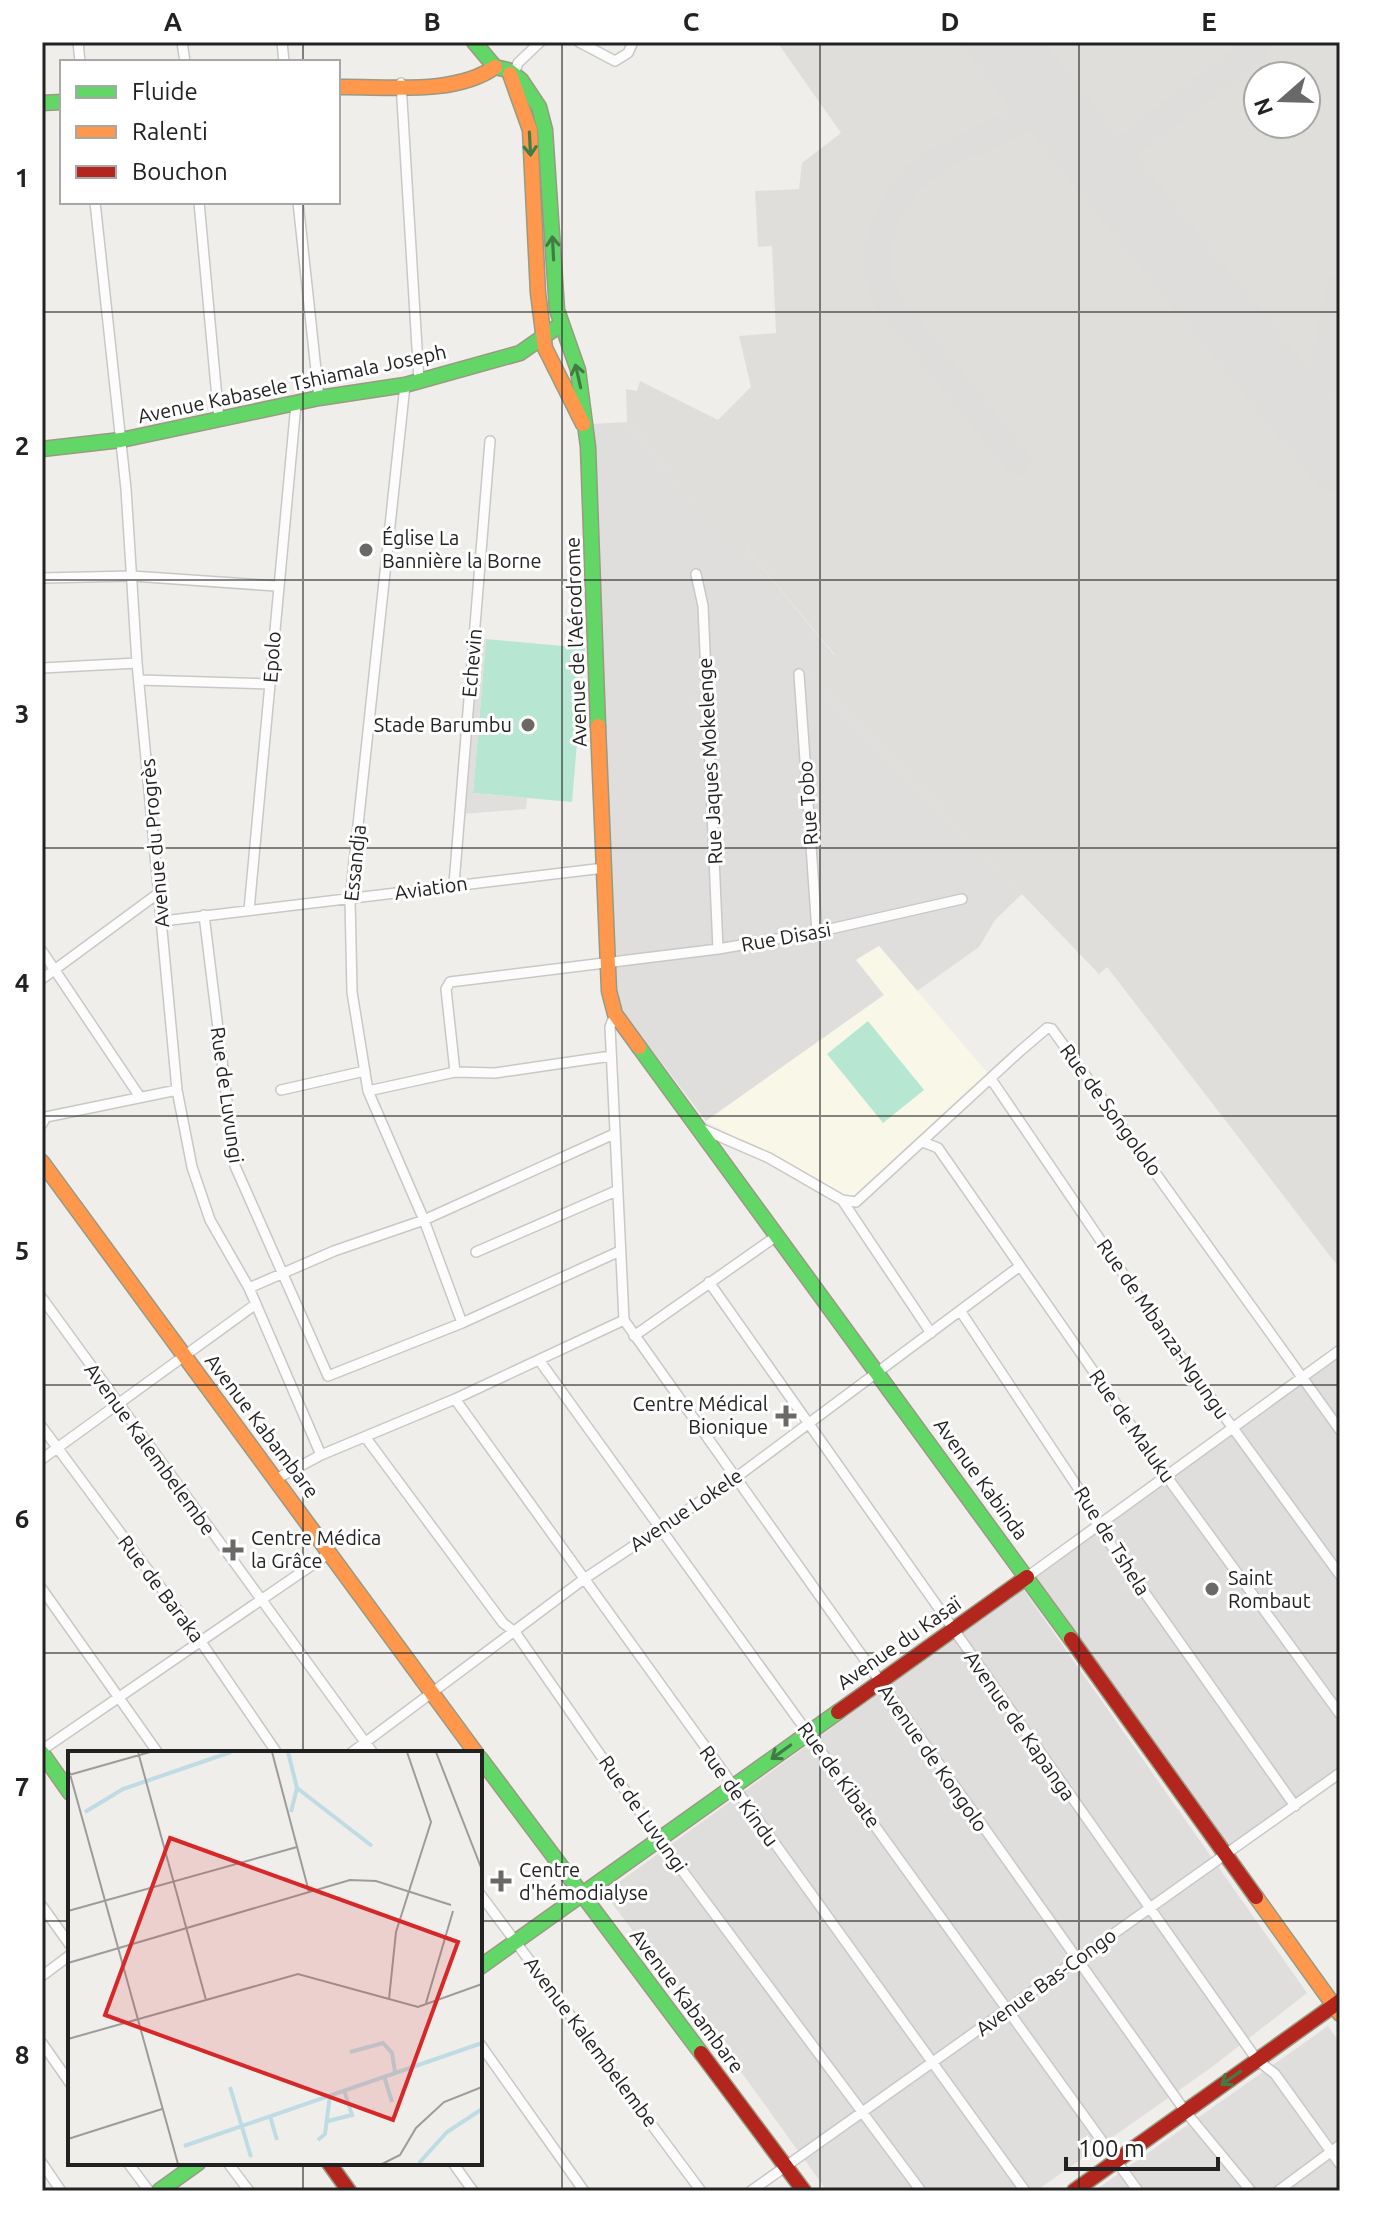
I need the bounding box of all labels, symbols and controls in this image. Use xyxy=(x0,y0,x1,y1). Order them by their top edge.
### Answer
text: A xyxy=(164,7,183,36)
text: B xyxy=(423,7,441,36)
text: C xyxy=(683,7,700,36)
text: D xyxy=(941,7,959,36)
text: E xyxy=(1201,7,1217,36)
legend xyxy=(60,60,340,204)
north arrow xyxy=(1242,60,1322,140)
text: Fluide xyxy=(132,78,198,105)
text: N xyxy=(1248,95,1277,119)
text: Ralenti xyxy=(132,118,208,145)
one-way arrow xyxy=(523,130,538,157)
text: Bouchon xyxy=(132,158,228,185)
text: 1 xyxy=(15,163,29,192)
one-way arrow xyxy=(545,235,560,261)
street label: Avenue Kabasele Tshiamala Joseph xyxy=(136,340,448,427)
one-way arrow xyxy=(570,363,585,389)
text: 2 xyxy=(15,431,29,460)
place label: Église La Bannière la Borne xyxy=(382,526,541,572)
street label: Avenue de l’Aérodrome xyxy=(560,537,591,747)
marker: Église La Bannière la Borne xyxy=(357,541,375,559)
street label: Echevin xyxy=(457,628,486,698)
street label: Epolo xyxy=(258,630,285,683)
street label: Rue Jaques Mokelenge xyxy=(693,657,726,865)
text: 3 xyxy=(15,699,29,728)
place label: Stade Barumbu xyxy=(374,713,512,736)
marker: Stade Barumbu xyxy=(519,716,537,734)
street label: Avenue du Progrès xyxy=(136,758,173,929)
street label: Rue Tobo xyxy=(793,760,822,846)
street label: Essandja xyxy=(339,823,370,903)
street label: Aviation xyxy=(393,871,469,904)
street label: Rue Disasi xyxy=(739,917,833,956)
text: 4 xyxy=(15,968,29,997)
street label: Rue de Luvungi xyxy=(207,1025,248,1165)
street label: Rue de Songololo xyxy=(1056,1039,1167,1180)
street label: Rue de Mbanza-Ngungu xyxy=(1093,1234,1234,1423)
text: 5 xyxy=(15,1236,29,1265)
street label: Avenue Kabambare xyxy=(201,1349,324,1502)
street label: Avenue Kalembelembe xyxy=(80,1358,221,1539)
street label: Rue de Maluku xyxy=(1085,1365,1180,1487)
place label: Centre Médical Bionique xyxy=(633,1392,768,1438)
marker: Centre Médical Bionique xyxy=(775,1405,797,1427)
street label: Avenue Kabinda xyxy=(930,1414,1033,1544)
street label: Avenue Lokele xyxy=(625,1463,746,1556)
street label: Rue de Tshela xyxy=(1070,1482,1155,1599)
text: 6 xyxy=(15,1504,29,1533)
place label: Centre Médica la Grâce xyxy=(251,1526,381,1572)
street label: Rue de Baraka xyxy=(114,1531,209,1647)
marker: Centre Médica la Grâce xyxy=(222,1539,244,1561)
place label: Saint Rombaut xyxy=(1228,1566,1311,1612)
marker: Saint Rombaut xyxy=(1203,1580,1221,1598)
street label: Avenue du Kasaï xyxy=(832,1591,966,1694)
street label: Avenue de Kapanga xyxy=(960,1647,1081,1805)
street label: Avenue de Kongolo xyxy=(874,1680,993,1836)
street label: Rue de Kibate xyxy=(793,1717,885,1832)
street label: Rue de Kindu xyxy=(695,1741,784,1851)
one-way arrow xyxy=(770,1744,792,1761)
inset map xyxy=(68,1751,482,2165)
street label: Rue de Luvungi xyxy=(595,1751,692,1877)
text: 7 xyxy=(15,1772,29,1801)
place label: Centre d'hémodialyse xyxy=(519,1858,648,1904)
marker: Centre d'hémodialyse xyxy=(490,1870,512,1892)
street label: Avenue Bas-Congo xyxy=(971,1923,1120,2040)
street label: Avenue Kabambare xyxy=(626,1924,749,2077)
street label: Avenue Kalembelembe xyxy=(520,1952,663,2131)
text: 8 xyxy=(15,2040,29,2069)
one-way arrow xyxy=(1221,2070,1242,2087)
scale bar xyxy=(1066,2121,1218,2171)
text: 100 m xyxy=(1078,2135,1145,2162)

